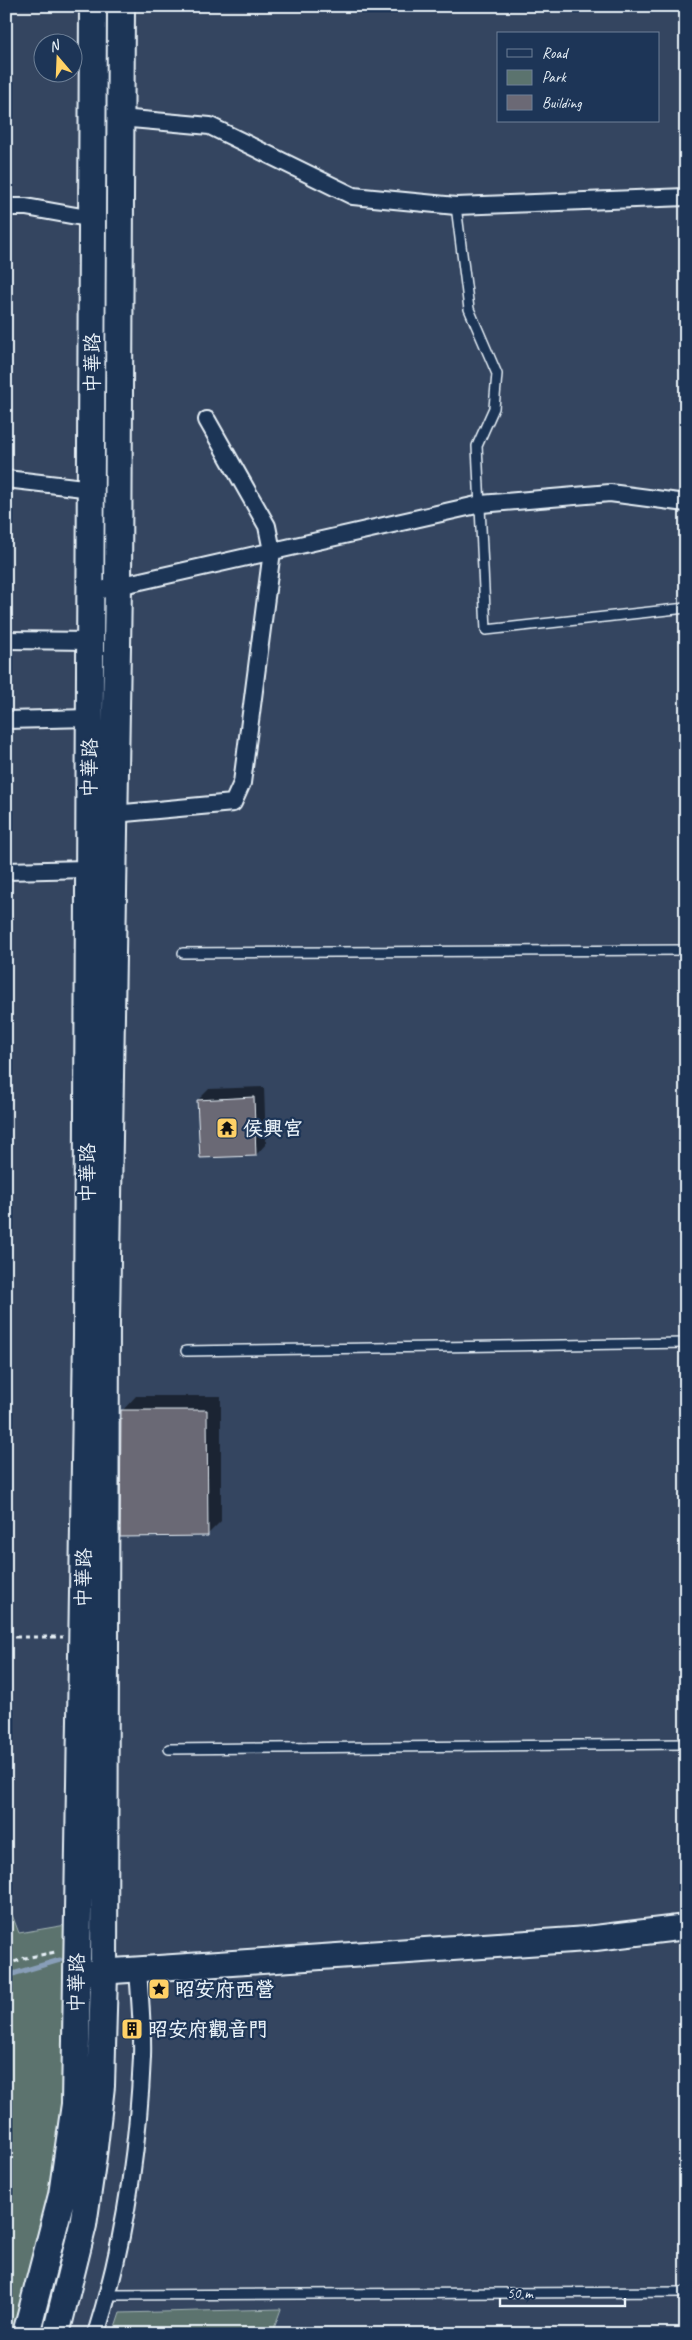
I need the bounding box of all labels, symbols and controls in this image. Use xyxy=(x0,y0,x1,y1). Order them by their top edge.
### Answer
north arrow xyxy=(32,32,82,82)
legend xyxy=(497,32,660,122)
text: N xyxy=(47,36,63,56)
text: Road xyxy=(542,44,569,63)
text: Park xyxy=(542,68,567,87)
text: Building xyxy=(542,94,582,113)
street label: 中華路 xyxy=(80,332,105,393)
street label: 中華路 xyxy=(76,737,103,798)
temple icon: 侯興宮 xyxy=(215,1116,239,1140)
place label: 侯興宮 xyxy=(243,1116,303,1141)
street label: 中華路 xyxy=(75,1142,100,1203)
street label: 中華路 xyxy=(70,1547,97,1608)
street label: 中華路 xyxy=(63,1952,90,2013)
place icon: 昭安府西營 xyxy=(147,1977,171,2001)
place label: 昭安府西營 xyxy=(175,1977,275,2002)
building icon: 昭安府觀音門 xyxy=(120,2017,144,2041)
place label: 昭安府觀音門 xyxy=(148,2017,268,2042)
scale bar xyxy=(500,2275,624,2307)
text: 50 m xyxy=(507,2284,534,2303)

